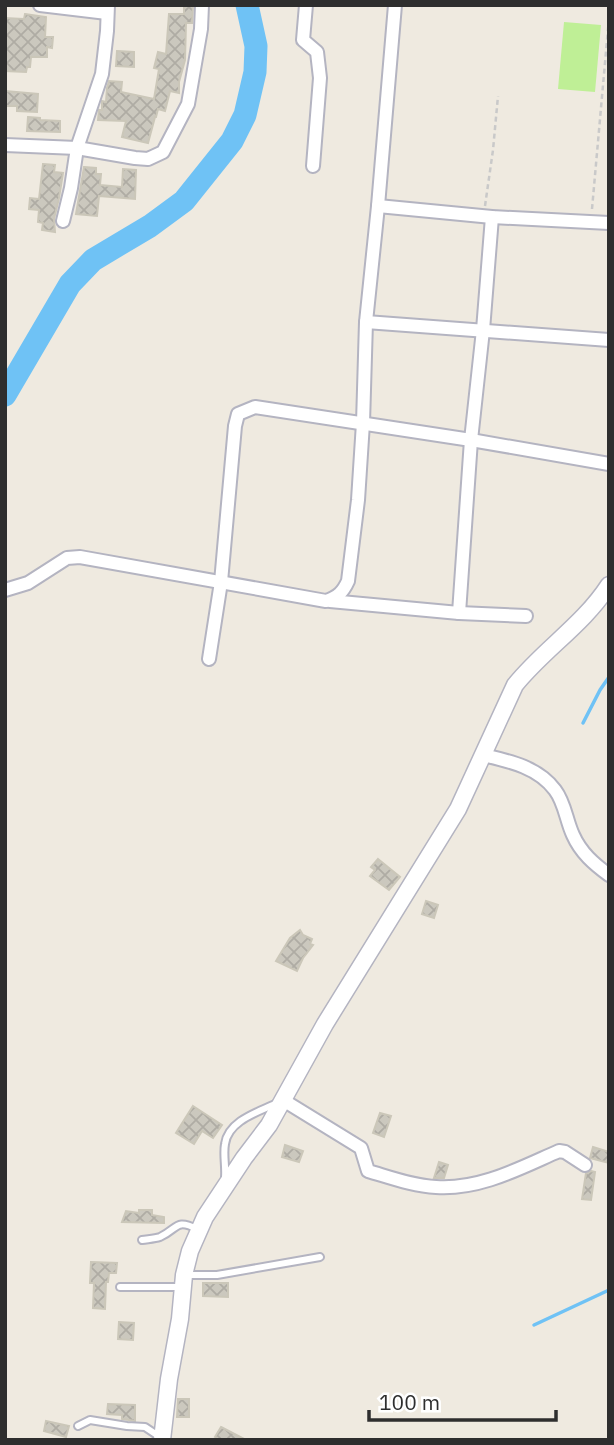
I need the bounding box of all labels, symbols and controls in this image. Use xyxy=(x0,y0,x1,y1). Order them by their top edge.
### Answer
scale bar xyxy=(369,1378,556,1422)
text: 100 m xyxy=(379,1388,440,1416)

